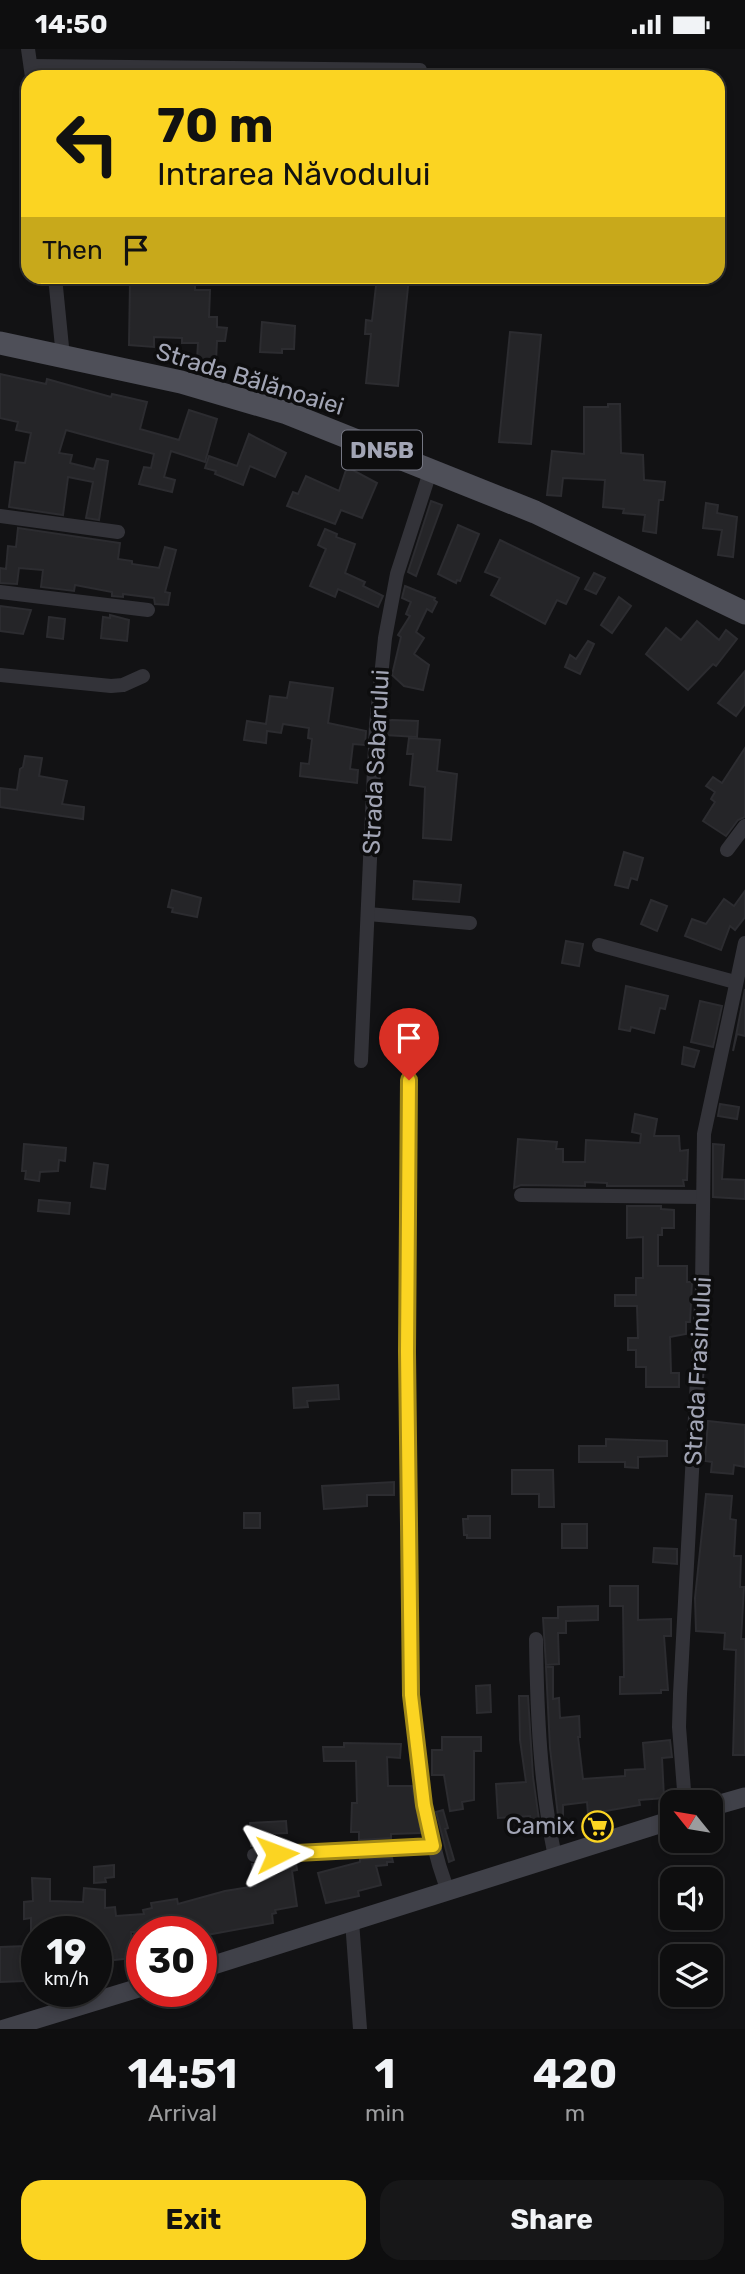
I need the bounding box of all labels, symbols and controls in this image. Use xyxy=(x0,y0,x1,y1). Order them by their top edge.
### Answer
text: 14:50 xyxy=(35,9,108,40)
text: 70 m xyxy=(157,96,274,154)
icon: left xyxy=(42,98,133,189)
text: Intrarea Năvodului xyxy=(157,155,430,193)
icon: arrive xyxy=(117,231,155,269)
text: Then xyxy=(42,235,103,266)
street label: Strada Bălănoaiei xyxy=(153,337,347,421)
road number: DN5B xyxy=(342,431,422,469)
street label: Strada Sabarului xyxy=(357,669,395,855)
pin xyxy=(379,1008,439,1080)
icon: arrive xyxy=(390,1019,428,1057)
street label: Strada Frasinului xyxy=(679,1276,717,1466)
north arrow xyxy=(660,1790,723,1853)
map controls xyxy=(660,1790,723,2007)
supermarket icon: Camix xyxy=(581,1809,615,1843)
place label: Camix xyxy=(506,1812,575,1840)
position arrow xyxy=(240,1817,314,1891)
button: sound xyxy=(660,1867,723,1930)
speed limit sign: 30 xyxy=(126,1916,217,2007)
text: 19 xyxy=(47,1931,86,1973)
button: layers xyxy=(660,1944,723,2007)
text: km/h xyxy=(44,1968,89,1990)
text: 14:51 xyxy=(128,2049,237,2099)
text: 1 xyxy=(375,2049,395,2099)
text: 420 xyxy=(533,2049,617,2099)
text: Arrival xyxy=(148,2099,217,2127)
text: min xyxy=(365,2099,405,2127)
text: m xyxy=(565,2099,585,2127)
button: Exit xyxy=(21,2180,366,2260)
button: Share xyxy=(380,2180,724,2260)

